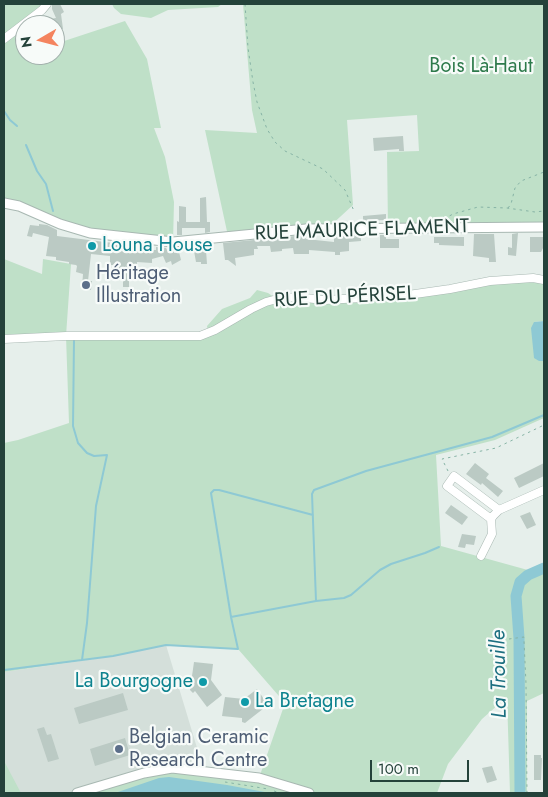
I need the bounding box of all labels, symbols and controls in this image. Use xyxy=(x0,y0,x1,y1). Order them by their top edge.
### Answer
north arrow xyxy=(15,15,65,65)
text: N xyxy=(15,35,37,49)
park label: Bois Là-Haut xyxy=(429,55,533,79)
street label: RUE MAURICE FLAMENT xyxy=(255,215,469,247)
place label: Louna House xyxy=(102,234,213,258)
marker: Louna House xyxy=(86,240,98,252)
place label: Héritage Illustration xyxy=(96,262,181,309)
marker: Héritage Illustration xyxy=(80,279,92,291)
street label: RUE DU PÉRISEL xyxy=(274,282,416,314)
water label: La Trouille xyxy=(487,630,513,718)
place label: La Bourgogne xyxy=(75,670,193,694)
marker: La Bourgogne xyxy=(197,676,209,688)
place label: La Bretagne xyxy=(255,690,354,714)
marker: La Bretagne xyxy=(239,696,251,708)
place label: Belgian Ceramic Research Centre xyxy=(129,726,269,773)
marker: Belgian Ceramic Research Centre xyxy=(113,743,125,755)
scale bar xyxy=(373,750,472,782)
text: 100 m xyxy=(378,758,419,780)

